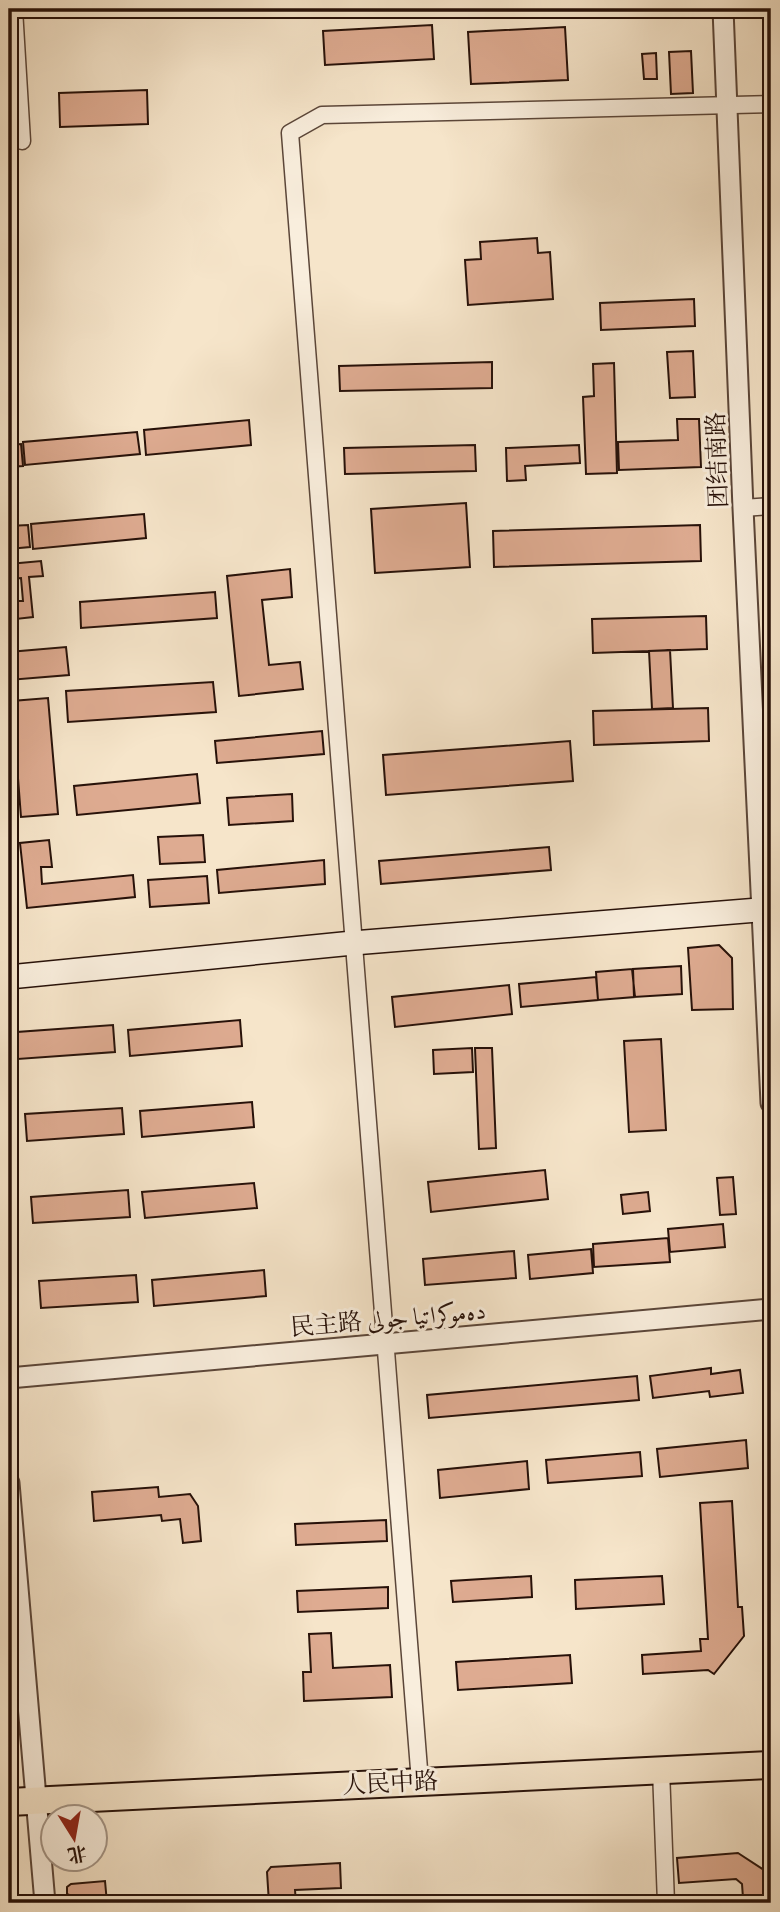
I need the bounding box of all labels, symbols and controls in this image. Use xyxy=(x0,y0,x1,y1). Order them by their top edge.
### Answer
street label: 团结南路 xyxy=(700,411,735,508)
street label: 民主路 دەموكراتيا جولى xyxy=(289,1296,487,1343)
street label: 人民中路 xyxy=(341,1766,439,1801)
north arrow xyxy=(38,1804,108,1874)
text: 北 xyxy=(65,1840,89,1867)

